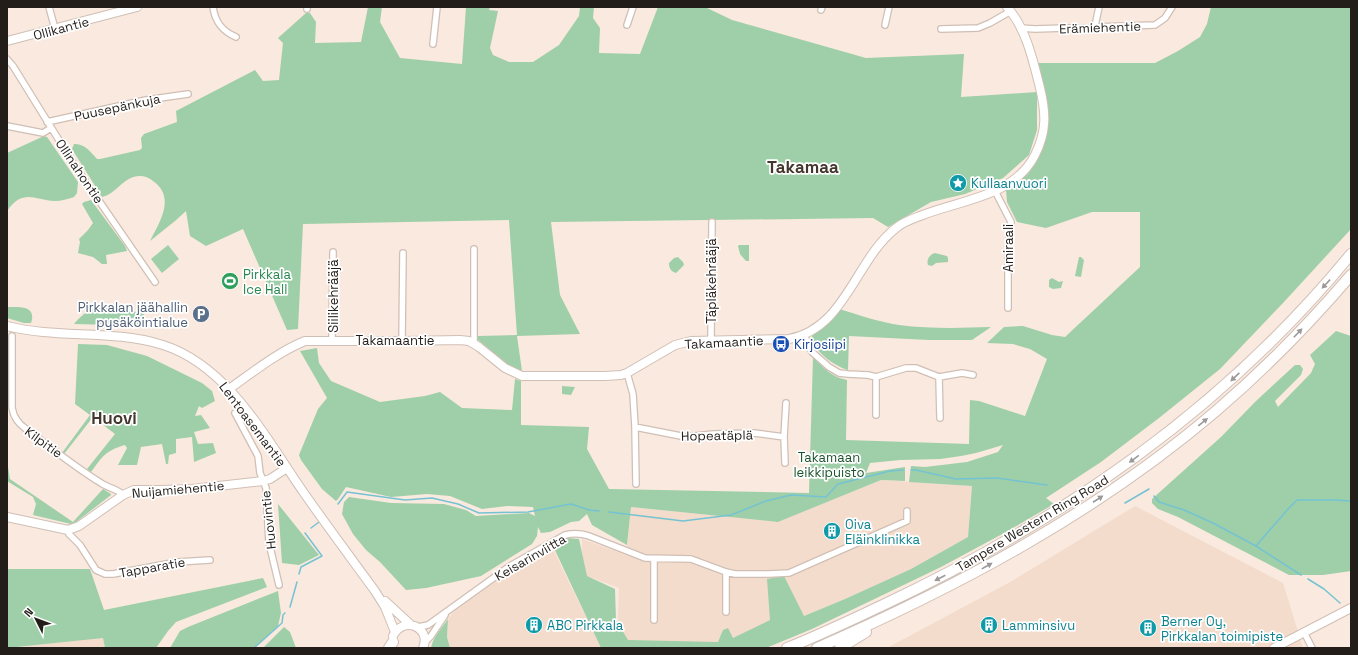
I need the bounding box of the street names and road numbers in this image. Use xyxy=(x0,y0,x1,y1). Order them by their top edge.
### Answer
street label: Ollikantie xyxy=(31,13,91,44)
street label: Erämiehentie xyxy=(1059,18,1141,37)
street label: Puusepänkuja xyxy=(72,90,162,125)
street label: Ollinahontie xyxy=(52,136,107,207)
street label: Amiraali xyxy=(1000,224,1017,272)
street label: Täpläkehrääjä xyxy=(703,238,720,324)
street label: Siilikehrääjä xyxy=(325,259,342,333)
street label: Takamaantie xyxy=(355,332,435,349)
street label: Takamaantie xyxy=(684,332,764,353)
street label: Lentoasemantie xyxy=(215,379,290,470)
street label: Kilpitie xyxy=(21,423,66,462)
street label: Hopeatäplä xyxy=(681,426,754,445)
street label: Tampere Western Ring Road xyxy=(953,471,1112,576)
street label: Nuijamiehentie xyxy=(131,477,225,502)
street label: Huovintie xyxy=(257,490,280,550)
street label: Keisarinviitta xyxy=(491,530,569,585)
street label: Tapparatie xyxy=(118,553,186,582)

